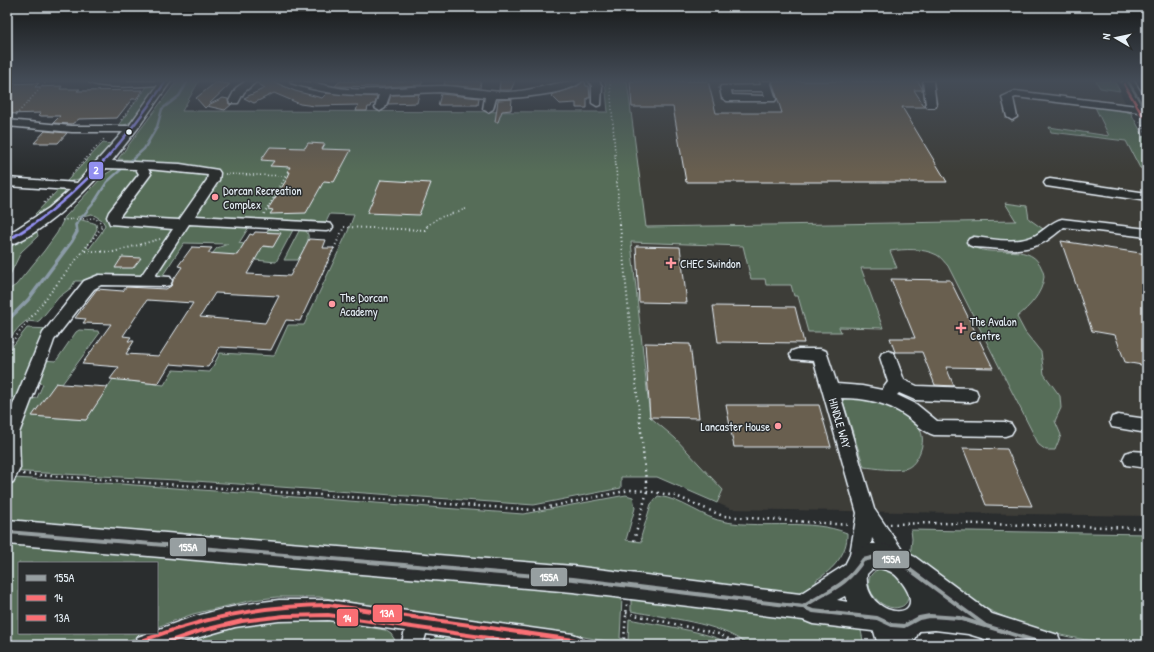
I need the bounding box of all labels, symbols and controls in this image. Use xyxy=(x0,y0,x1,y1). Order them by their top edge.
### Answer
north arrow xyxy=(1096,18,1136,58)
text: N xyxy=(1099,32,1114,40)
unlabelled marker xyxy=(124,127,134,137)
line badge: 2 xyxy=(88,161,104,180)
text: 2 xyxy=(93,163,99,177)
place label: Dorcan Recreation Complex xyxy=(223,182,302,213)
marker: Dorcan Recreation Complex xyxy=(210,192,220,202)
place label: CHEC Swindon xyxy=(680,255,741,272)
marker: CHEC Swindon xyxy=(665,257,677,269)
place label: The Dorcan Academy xyxy=(340,289,388,320)
marker: The Dorcan Academy xyxy=(327,299,337,309)
place label: The Avalon Centre xyxy=(970,313,1017,344)
marker: The Avalon Centre xyxy=(955,322,967,334)
street label: HINDLE WAY xyxy=(825,396,855,451)
place label: Lancaster House xyxy=(700,418,770,435)
marker: Lancaster House xyxy=(773,421,783,431)
line badge: 155A xyxy=(169,537,207,557)
text: 155A xyxy=(179,540,198,554)
line badge: 155A xyxy=(872,550,910,569)
text: 155A xyxy=(882,552,901,566)
legend xyxy=(18,562,158,634)
line badge: 155A xyxy=(530,567,568,587)
text: 155A xyxy=(54,569,75,586)
text: 155A xyxy=(540,570,559,584)
text: 14 xyxy=(54,589,63,606)
line badge: 13A xyxy=(372,604,403,623)
text: 13A xyxy=(380,606,395,620)
line badge: 14 xyxy=(336,608,359,627)
text: 13A xyxy=(54,609,70,626)
text: 14 xyxy=(343,611,351,625)

